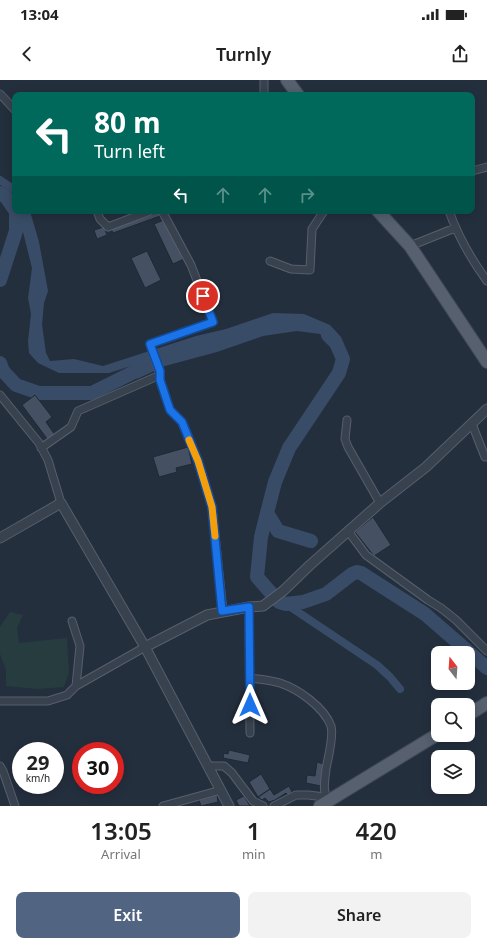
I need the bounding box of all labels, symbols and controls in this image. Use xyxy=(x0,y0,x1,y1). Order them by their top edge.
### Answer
text: 13:04 xyxy=(20,4,59,24)
text: Turnly xyxy=(216,42,271,66)
icon: back xyxy=(16,43,38,65)
icon: share xyxy=(449,43,471,65)
text: 80 m xyxy=(94,103,161,141)
icon: left xyxy=(28,108,80,160)
text: Turn left xyxy=(94,139,165,163)
icon: left xyxy=(170,184,192,206)
icon: ahead xyxy=(212,184,234,206)
icon: ahead xyxy=(254,184,276,206)
icon: right xyxy=(296,184,318,206)
pin xyxy=(186,279,220,313)
icon: arrive xyxy=(192,285,214,307)
north arrow xyxy=(431,646,475,690)
map controls xyxy=(431,646,475,794)
position arrow xyxy=(229,684,271,726)
button: search xyxy=(431,698,475,742)
speed limit sign: 30 xyxy=(72,742,124,794)
text: 29 xyxy=(27,749,49,776)
button: layers xyxy=(431,750,475,794)
text: km/h xyxy=(26,771,50,785)
text: 13:05 xyxy=(90,814,152,847)
text: 1 xyxy=(247,814,261,847)
text: 420 xyxy=(356,814,397,847)
text: Arrival xyxy=(101,845,141,863)
text: min xyxy=(242,845,265,863)
text: m xyxy=(370,845,382,863)
button: Exit xyxy=(16,892,240,938)
button: Share xyxy=(248,892,471,938)

